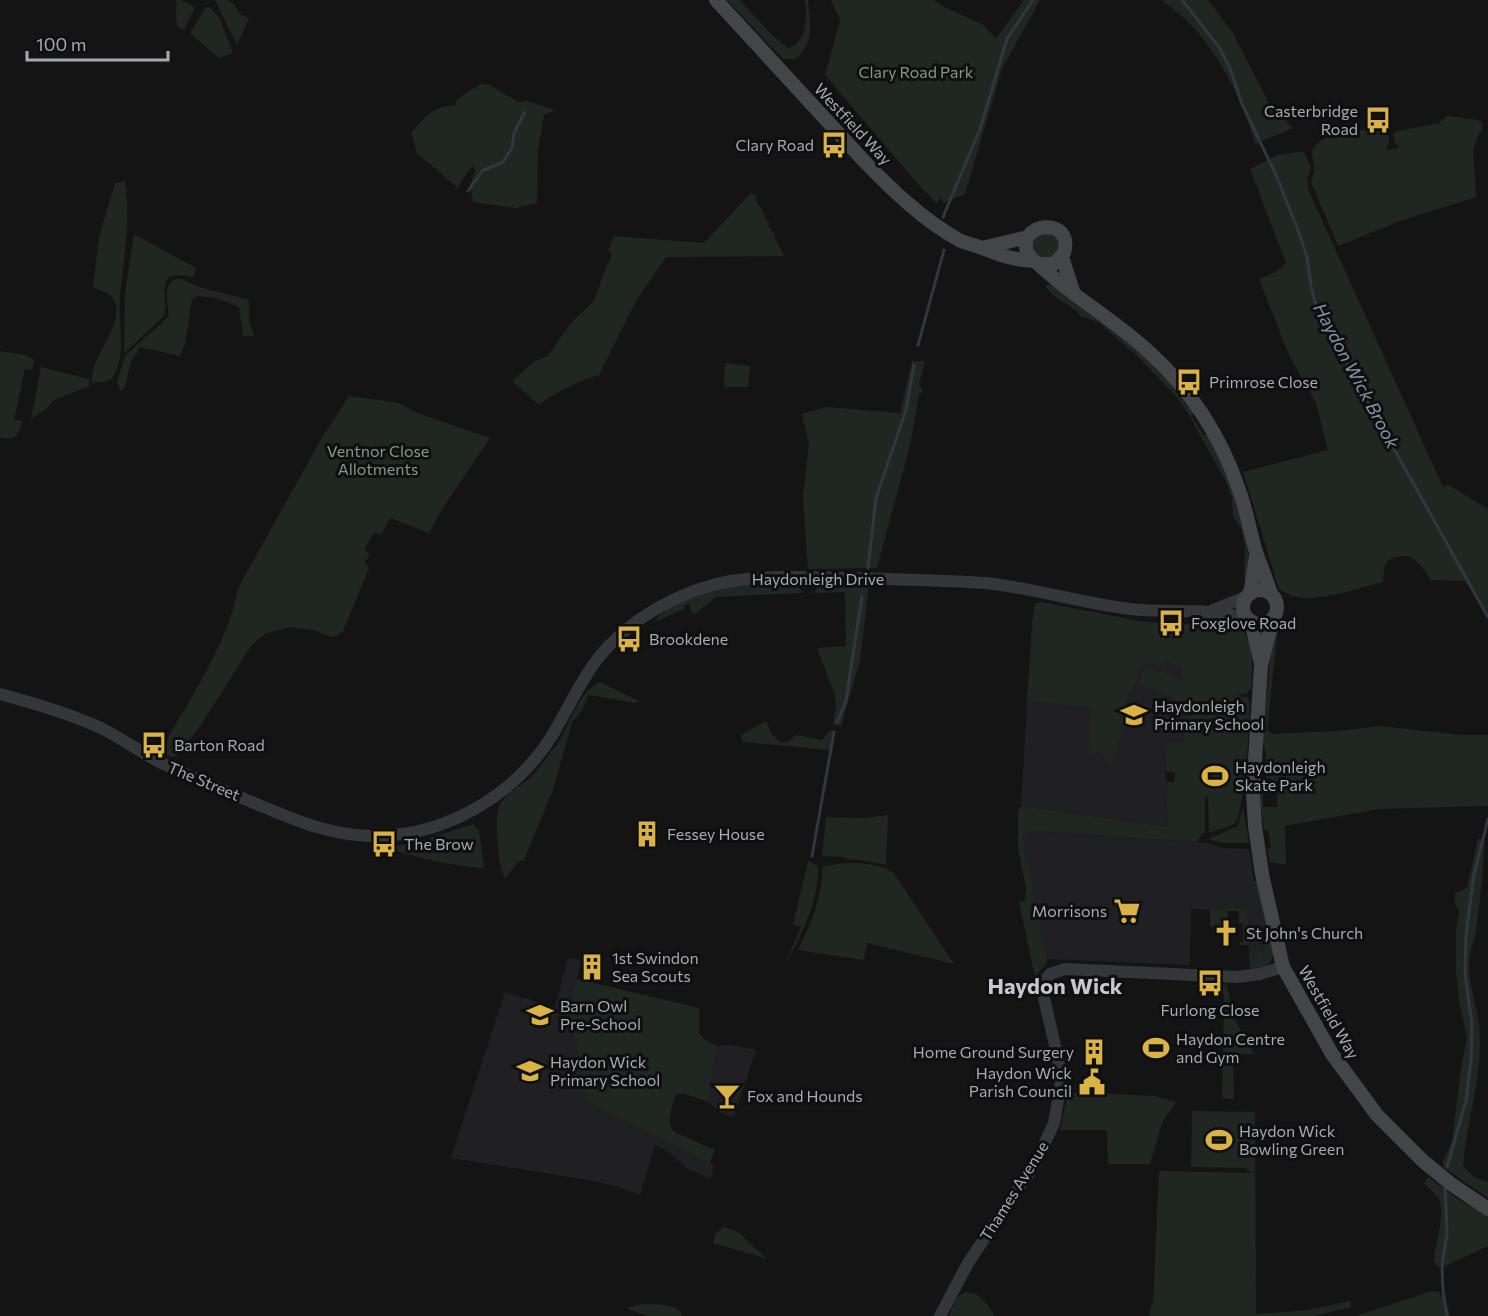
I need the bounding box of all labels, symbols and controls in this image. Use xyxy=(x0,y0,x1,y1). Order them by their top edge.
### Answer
scale bar xyxy=(27,24,168,62)
text: 100 m xyxy=(36,33,86,55)
park label: Clary Road Park xyxy=(858,62,974,81)
street label: Westfield Way xyxy=(811,79,896,168)
place label: Casterbridge Road xyxy=(1264,101,1358,138)
bus stop icon: Casterbridge Road xyxy=(1363,105,1393,135)
bus stop icon: Clary Road xyxy=(819,130,849,160)
place label: Clary Road xyxy=(736,135,814,154)
water label: Haydon Wick Brook xyxy=(1309,299,1405,453)
bus stop icon: Primrose Close xyxy=(1174,367,1204,397)
place label: Primrose Close xyxy=(1209,372,1318,391)
park label: Ventnor Close Allotments xyxy=(327,441,429,478)
street label: Haydonleigh Drive xyxy=(752,569,884,588)
bus stop icon: Foxglove Road xyxy=(1156,608,1186,638)
place label: Foxglove Road xyxy=(1191,613,1296,632)
bus stop icon: Brookdene xyxy=(614,624,644,654)
place label: Brookdene xyxy=(649,629,728,648)
place label: Haydonleigh Primary School xyxy=(1154,696,1264,733)
school or university icon: Haydonleigh Primary School xyxy=(1119,700,1149,730)
bus stop icon: Barton Road xyxy=(139,730,169,760)
place label: Barton Road xyxy=(174,735,265,754)
street label: The Street xyxy=(165,757,243,804)
place label: Haydonleigh Skate Park xyxy=(1235,757,1326,794)
sports icon: Haydonleigh Skate Park xyxy=(1200,761,1230,791)
building icon: Fessey House xyxy=(632,819,662,849)
place label: Fessey House xyxy=(667,824,765,843)
bus stop icon: The Brow xyxy=(369,829,399,859)
place label: The Brow xyxy=(404,834,474,853)
supermarket icon: Morrisons xyxy=(1112,896,1142,926)
place label: Morrisons xyxy=(1032,901,1107,920)
church icon: St John's Church xyxy=(1211,918,1241,948)
place label: St John's Church xyxy=(1246,923,1363,942)
place label: 1st Swindon Sea Scouts xyxy=(612,948,699,985)
building icon: 1st Swindon Sea Scouts xyxy=(577,952,607,982)
street label: Westfield Way xyxy=(1295,962,1364,1062)
bus stop icon: Furlong Close xyxy=(1195,968,1225,998)
district label: Haydon Wick xyxy=(988,972,1123,999)
place label: Barn Owl Pre-School xyxy=(560,996,641,1033)
school or university icon: Barn Owl Pre-School xyxy=(525,1000,555,1030)
place label: Furlong Close xyxy=(1161,1000,1259,1019)
place label: Haydon Centre and Gym xyxy=(1176,1029,1285,1066)
sports icon: Haydon Centre and Gym xyxy=(1141,1033,1171,1063)
building icon: Home Ground Surgery xyxy=(1079,1037,1109,1067)
place label: Home Ground Surgery xyxy=(913,1042,1074,1061)
place label: Haydon Wick Primary School xyxy=(550,1052,660,1089)
school or university icon: Haydon Wick Primary School xyxy=(515,1056,545,1086)
place label: Haydon Wick Parish Council xyxy=(969,1063,1072,1100)
public building icon: Haydon Wick Parish Council xyxy=(1077,1067,1107,1097)
bar icon: Fox and Hounds xyxy=(712,1081,742,1111)
place label: Fox and Hounds xyxy=(747,1086,863,1105)
place label: Haydon Wick Bowling Green xyxy=(1239,1121,1344,1158)
sports icon: Haydon Wick Bowling Green xyxy=(1204,1125,1234,1155)
street label: Thames Avenue xyxy=(975,1137,1052,1244)

